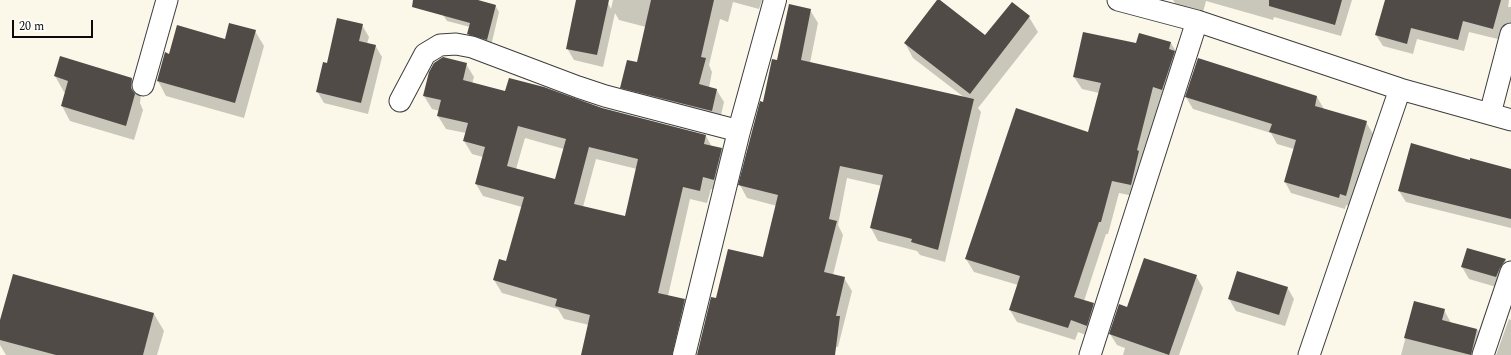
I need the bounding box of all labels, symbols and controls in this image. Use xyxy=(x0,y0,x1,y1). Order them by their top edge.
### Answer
scale bar xyxy=(14,12,95,38)
text: 20 m xyxy=(19,17,44,36)

